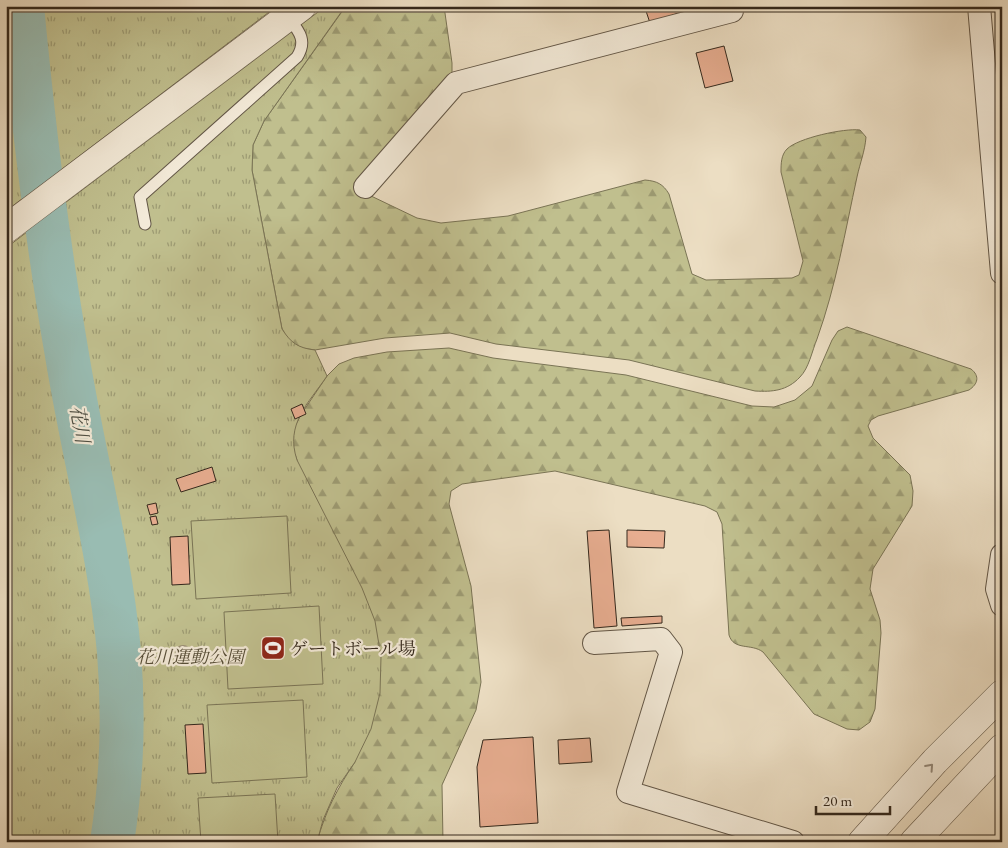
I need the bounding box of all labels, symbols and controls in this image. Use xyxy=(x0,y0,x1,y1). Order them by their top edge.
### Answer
water label: 花川 xyxy=(64,403,96,447)
sports icon: ゲートボール場 xyxy=(260,635,286,661)
place label: ゲートボール場 xyxy=(290,637,416,660)
park label: 花川運動公園 xyxy=(136,645,247,668)
one-way arrow xyxy=(924,763,933,772)
scale bar xyxy=(816,783,889,815)
text: 20 m xyxy=(823,791,852,810)

